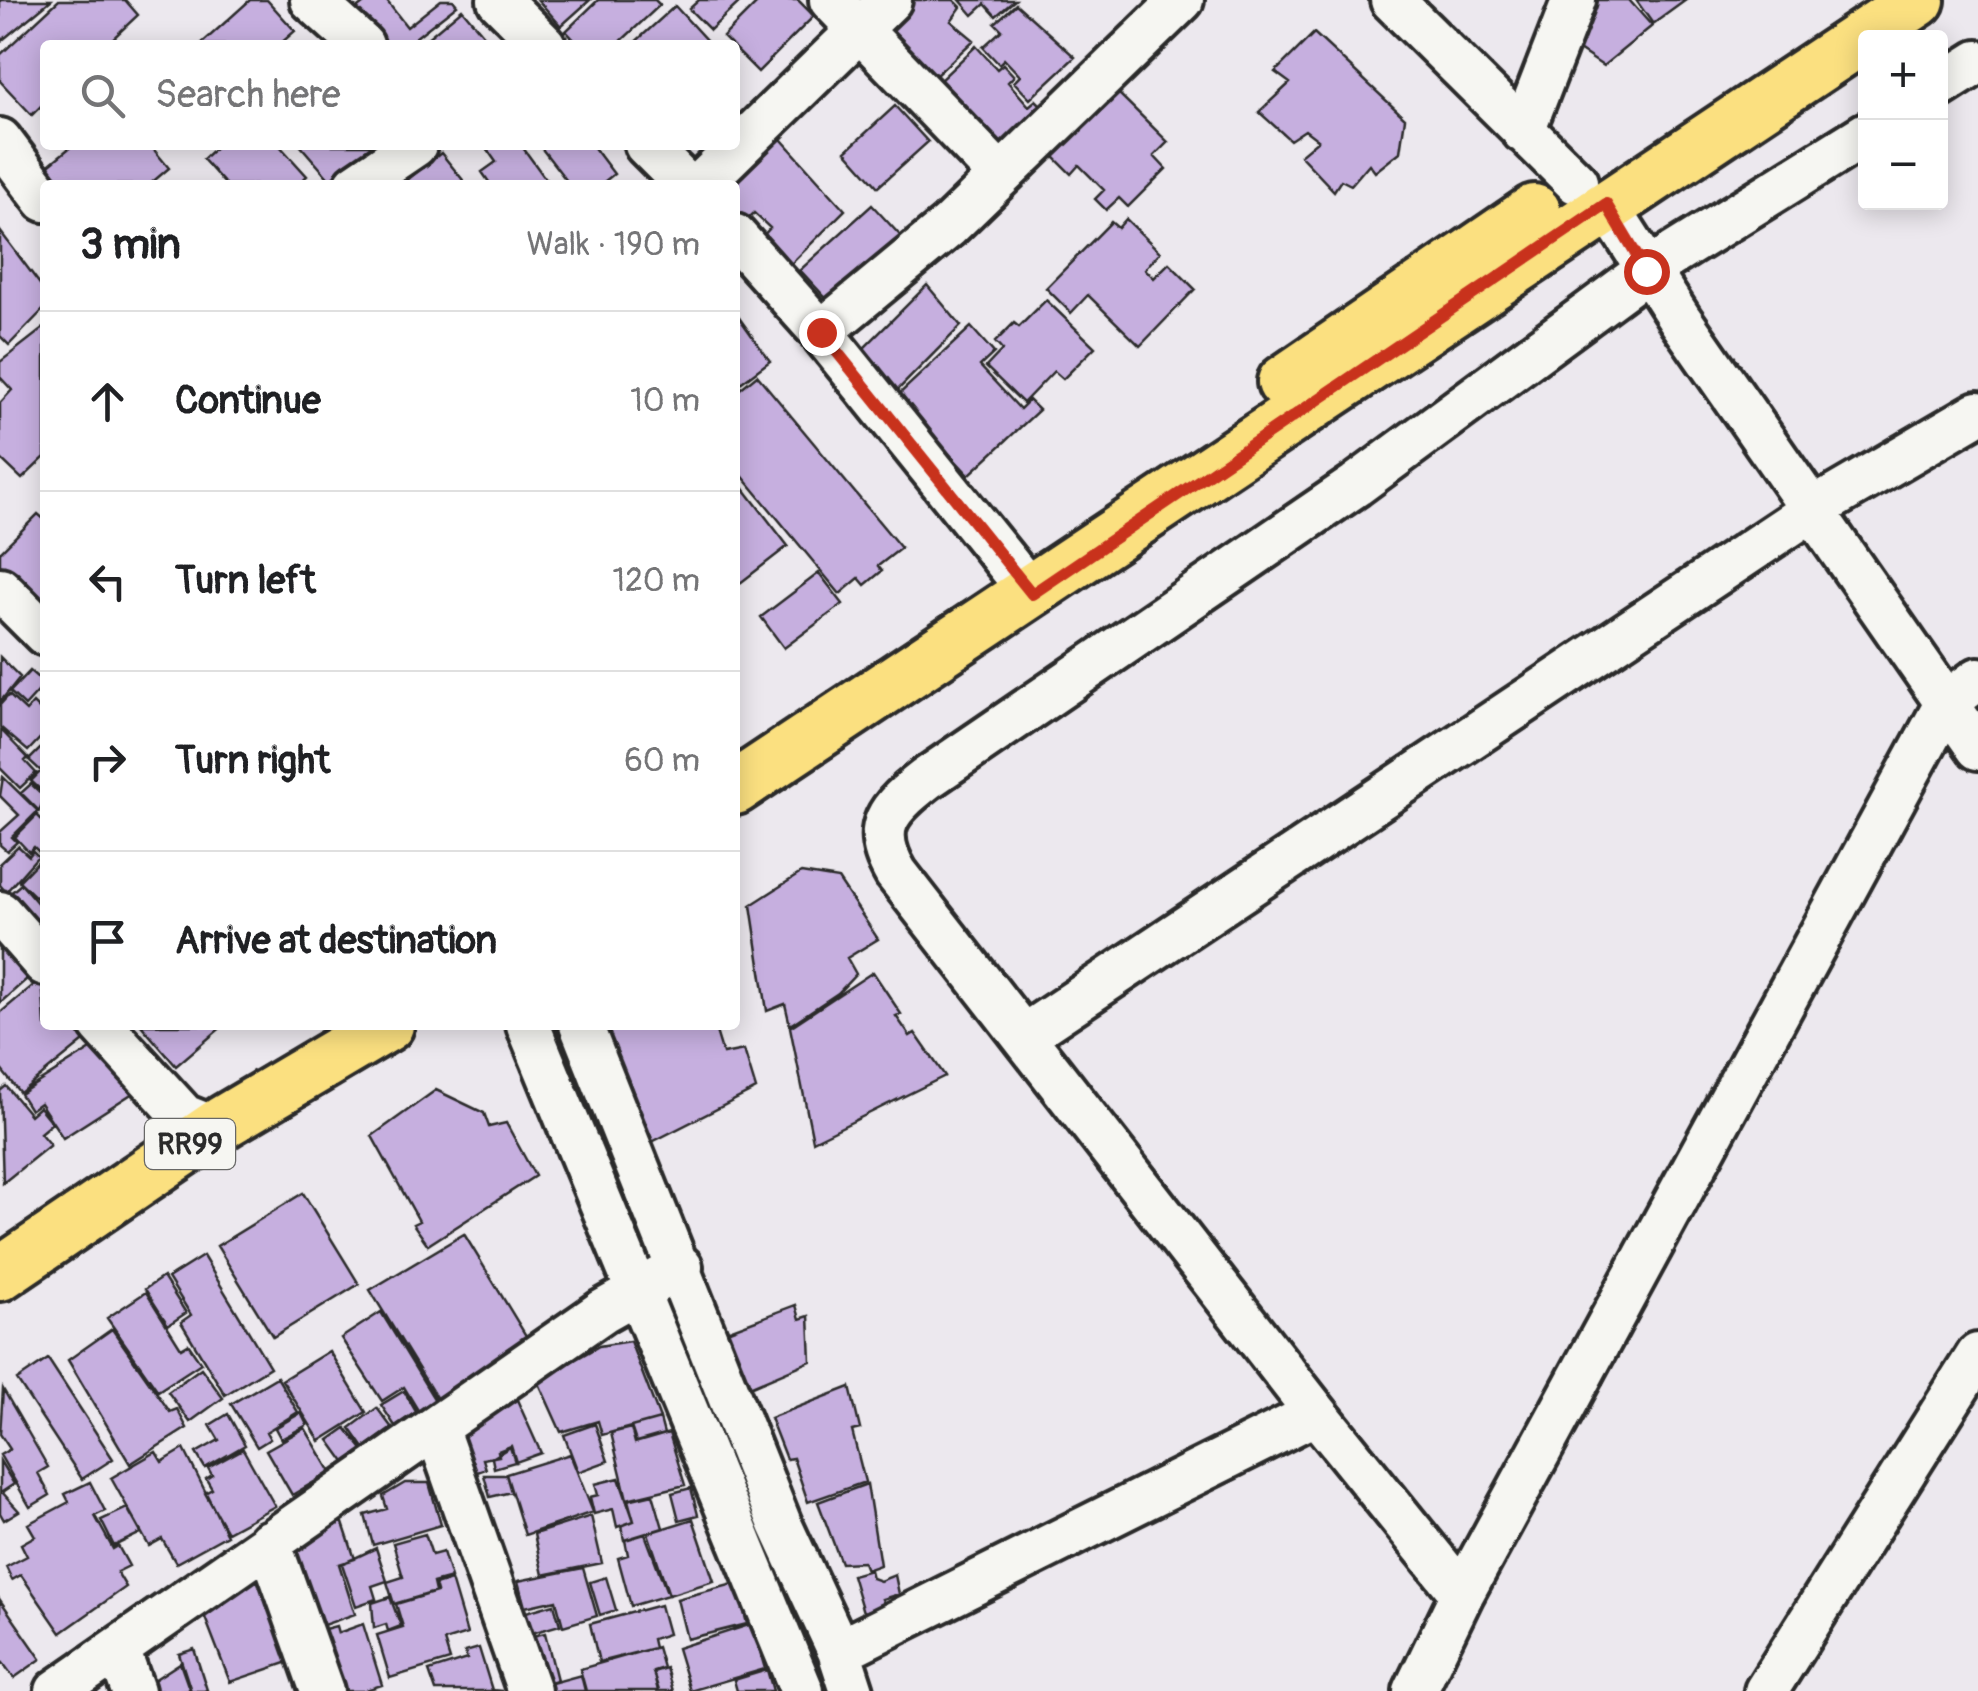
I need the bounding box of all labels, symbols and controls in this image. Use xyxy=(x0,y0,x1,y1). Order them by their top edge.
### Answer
map controls xyxy=(1858,30,1948,210)
button: + xyxy=(1858,30,1948,120)
search box xyxy=(40,40,740,150)
icon: search xyxy=(75,68,130,123)
text: Search here xyxy=(155,71,341,119)
button: − xyxy=(1858,120,1948,210)
text: 3 min xyxy=(80,219,181,271)
text: Walk · 190 m xyxy=(526,225,700,265)
route start xyxy=(1624,249,1670,295)
route end xyxy=(799,310,845,356)
icon: ahead xyxy=(80,374,135,429)
text: Continue xyxy=(175,377,321,425)
text: 10 m xyxy=(630,381,700,421)
icon: left xyxy=(80,554,135,609)
text: Turn left xyxy=(175,557,316,605)
text: 120 m xyxy=(612,561,700,601)
icon: right xyxy=(80,734,135,789)
text: Turn right xyxy=(175,737,330,785)
text: 60 m xyxy=(624,741,700,781)
icon: arrive xyxy=(80,914,135,969)
text: Arrive at destination xyxy=(175,917,497,965)
road number: RR99 xyxy=(145,1119,235,1169)

